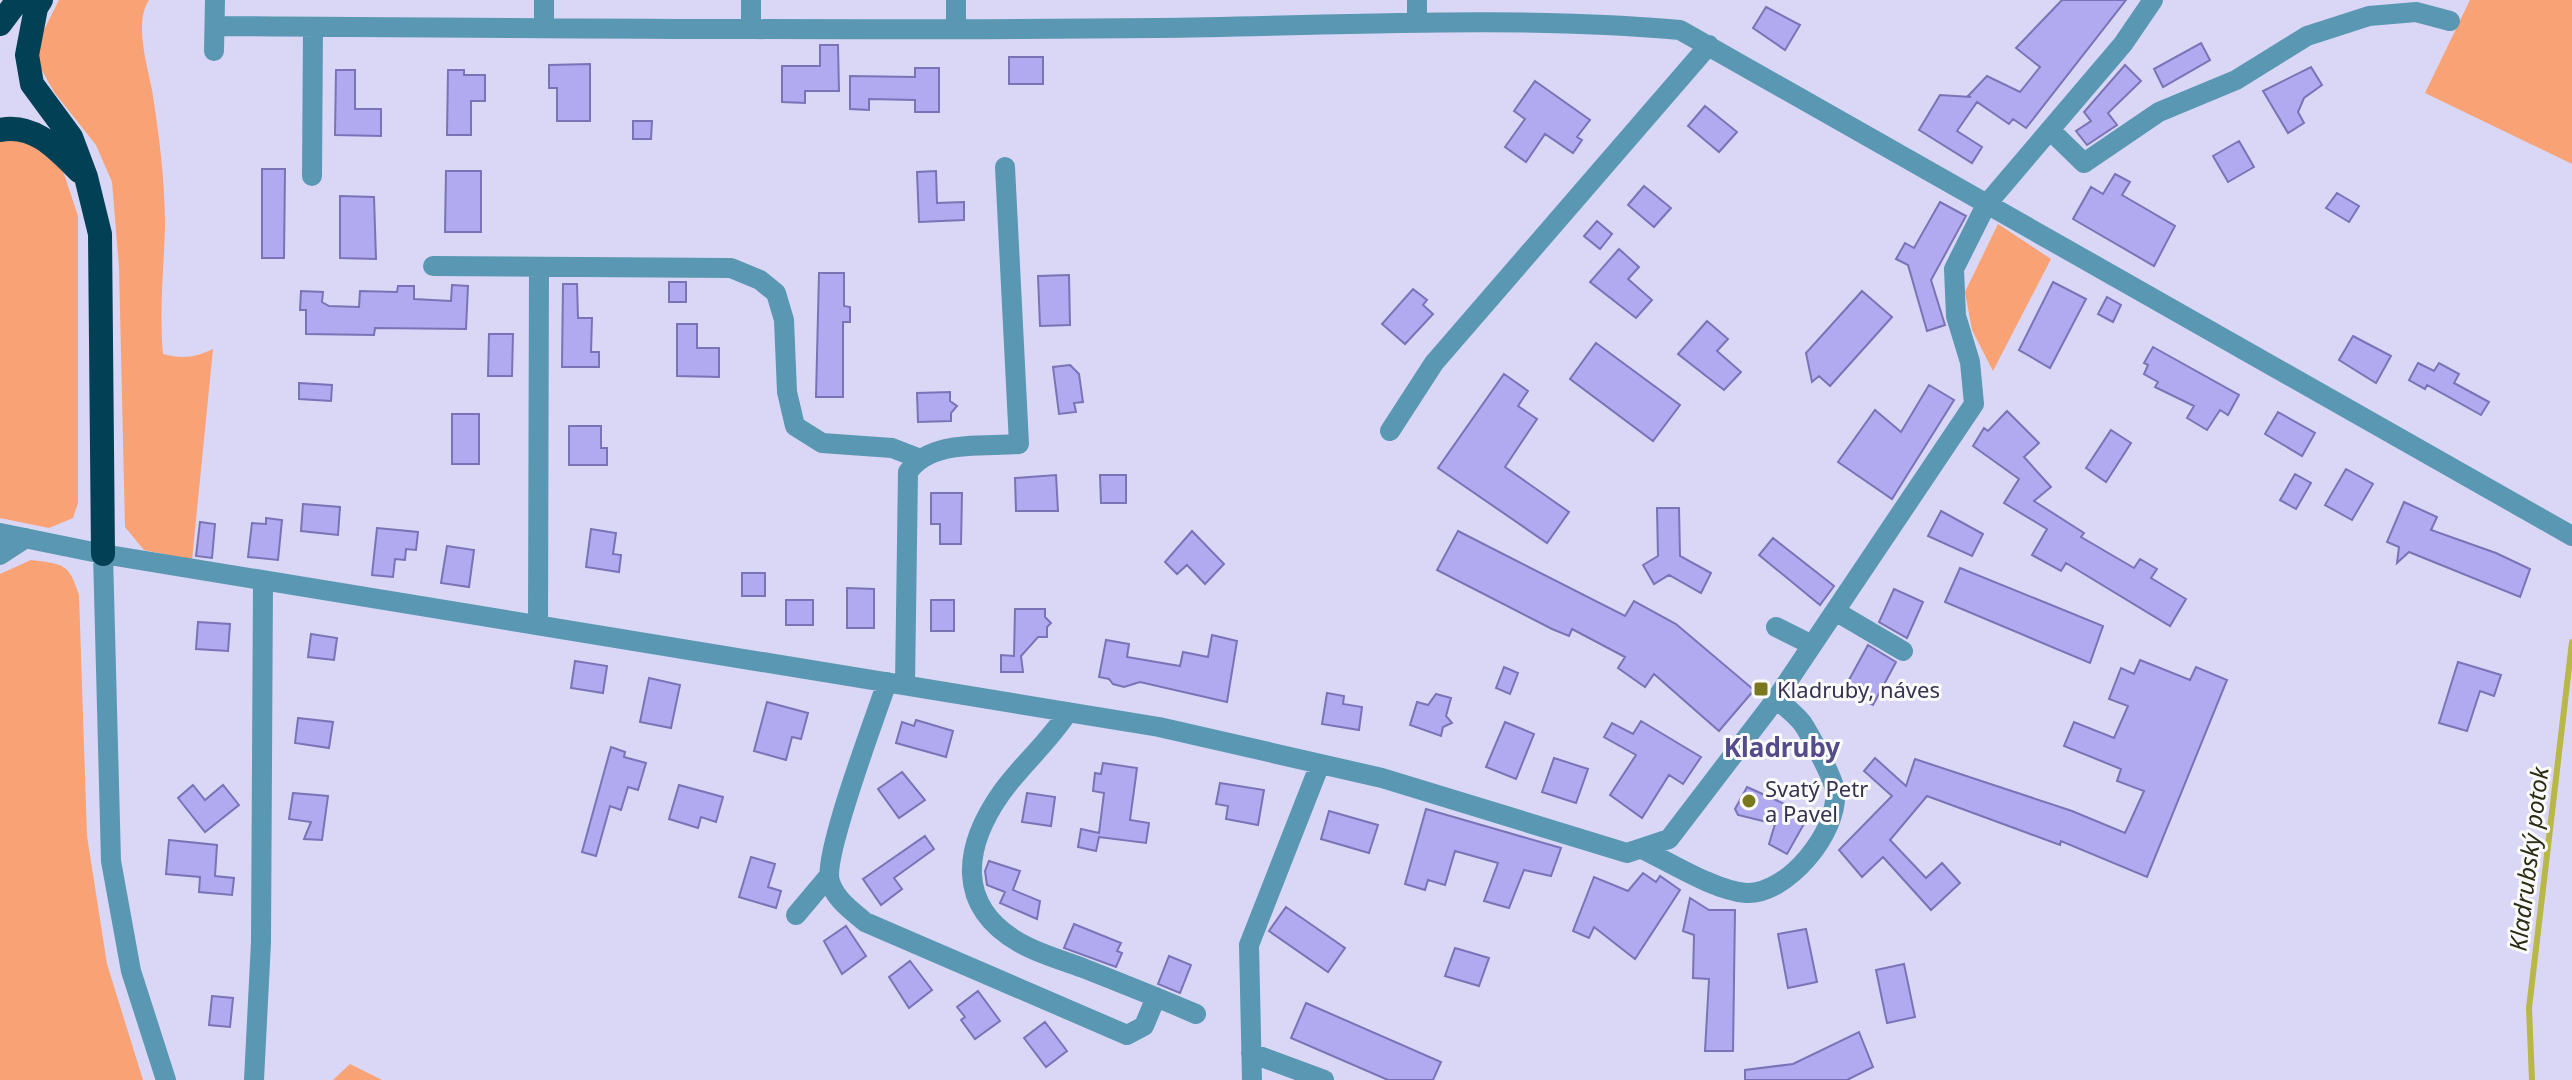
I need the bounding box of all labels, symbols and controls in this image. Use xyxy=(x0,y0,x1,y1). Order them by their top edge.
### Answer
place label: Kladruby, náves xyxy=(1777,674,1940,704)
marker: Kladruby, náves xyxy=(1752,680,1770,698)
district label: Kladruby xyxy=(1724,729,1840,765)
water label: Kladrubský potok xyxy=(2500,764,2556,953)
place label: Svatý Petr a Pavel xyxy=(1765,773,1868,828)
marker: Svatý Petr a Pavel xyxy=(1740,792,1758,810)

